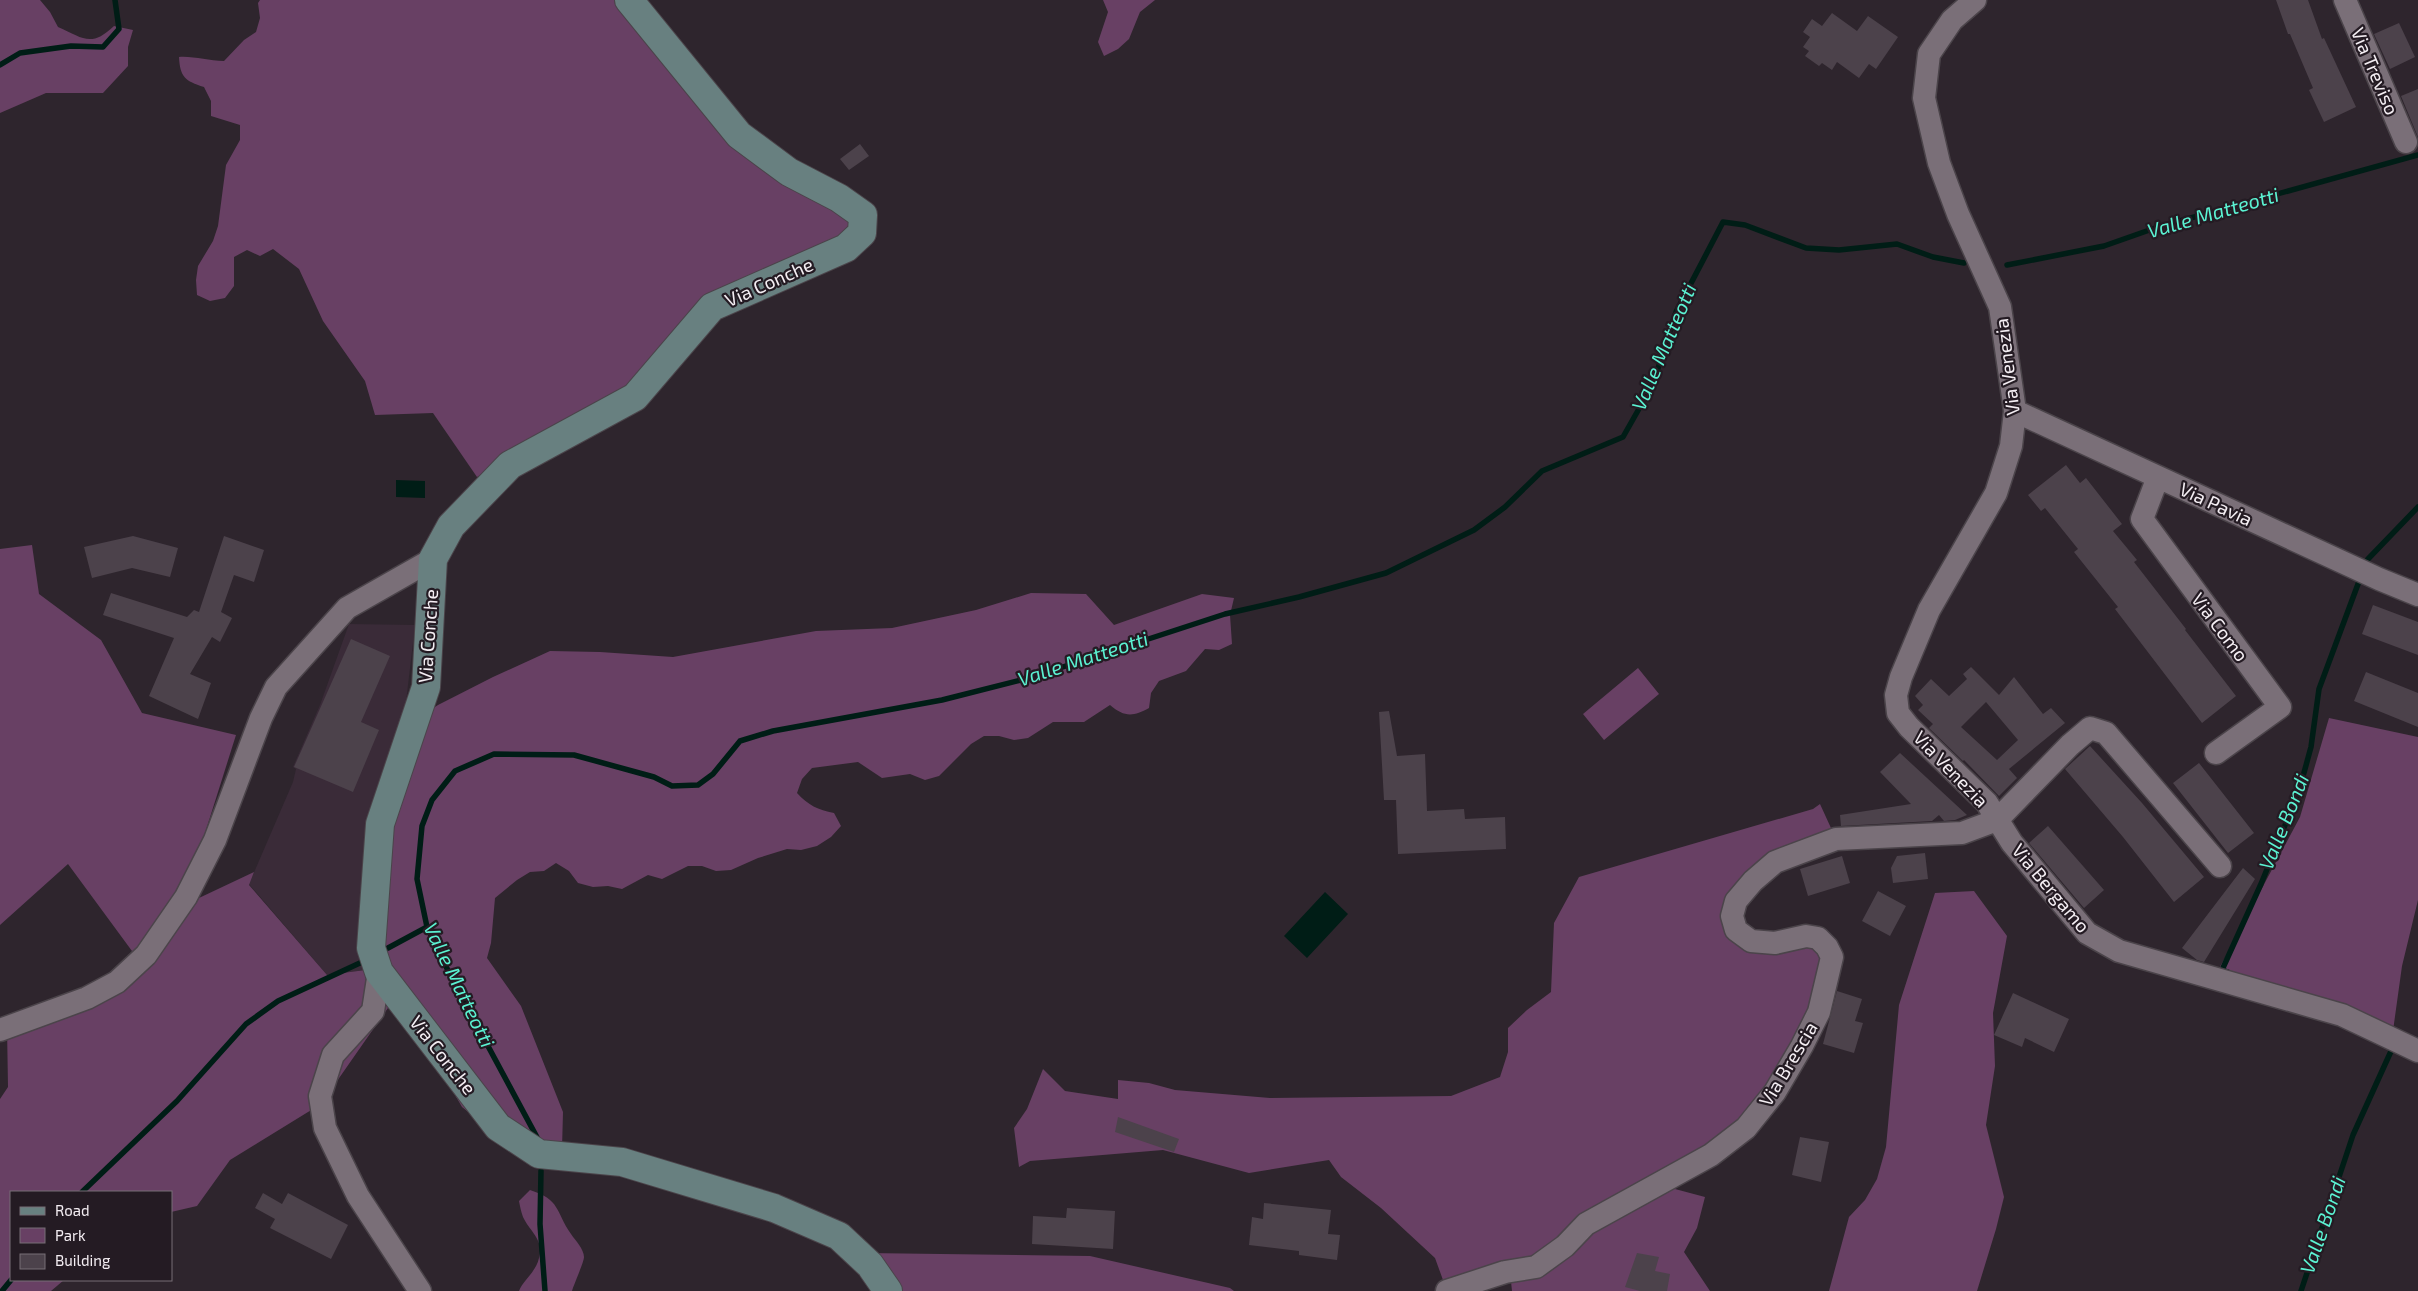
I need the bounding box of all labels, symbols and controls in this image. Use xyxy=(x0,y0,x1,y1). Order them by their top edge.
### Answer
street label: Via Treviso xyxy=(2347,24,2404,118)
water label: Valle Matteotti xyxy=(2144,182,2281,242)
street label: Via Conche xyxy=(721,252,816,311)
water label: Valle Matteotti xyxy=(1626,279,1701,414)
street label: Via Venezia xyxy=(1989,317,2024,417)
street label: Via Pavia xyxy=(2176,477,2256,530)
street label: Via Conche xyxy=(413,588,442,684)
street label: Via Como xyxy=(2187,588,2254,666)
water label: Valle Matteotti xyxy=(1014,626,1151,690)
street label: Via Venezia xyxy=(1909,726,1994,812)
water label: Valle Bondi xyxy=(2253,770,2313,873)
street label: Via Bergamo xyxy=(2008,839,2095,937)
water label: Valle Matteotti xyxy=(419,918,500,1051)
street label: Via Conche xyxy=(405,1011,481,1099)
street label: Via Brescia xyxy=(1753,1017,1822,1110)
water label: Valle Bondi xyxy=(2294,1173,2350,1276)
legend xyxy=(10,1191,172,1281)
text: Road xyxy=(55,1201,90,1219)
text: Park xyxy=(55,1226,86,1244)
text: Building xyxy=(55,1251,111,1269)

